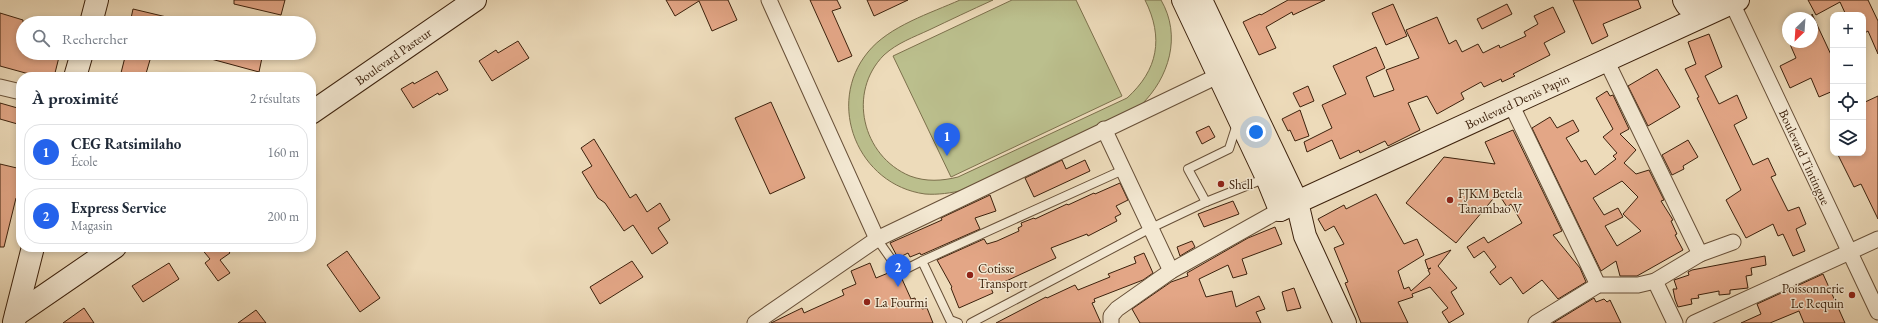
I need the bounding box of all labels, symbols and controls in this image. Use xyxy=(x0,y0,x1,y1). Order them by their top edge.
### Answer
north arrow xyxy=(1782,12,1818,48)
map controls xyxy=(1830,12,1866,156)
button: + xyxy=(1830,12,1866,48)
search box xyxy=(16,16,316,60)
street label: Boulevard Pasteur xyxy=(352,23,435,89)
icon: search xyxy=(30,27,52,49)
text: Rechercher xyxy=(62,29,128,48)
button: − xyxy=(1830,48,1866,84)
street label: Boulevard Denis Papin xyxy=(1462,70,1572,133)
button: locate xyxy=(1830,84,1866,120)
text: À proximité xyxy=(32,87,118,109)
text: 2 résultats xyxy=(250,90,300,107)
street label: Boulevard Tintingue xyxy=(1775,107,1834,208)
button: layers xyxy=(1830,120,1866,156)
your location xyxy=(1246,122,1266,142)
pin: 1 xyxy=(934,123,960,156)
text: CEG Ratsimilaho xyxy=(71,134,181,153)
text: 1 xyxy=(43,144,49,161)
text: 160 m xyxy=(268,144,299,161)
text: École xyxy=(71,153,97,170)
place label: Shell xyxy=(1229,176,1253,193)
marker: Shell xyxy=(1216,179,1226,189)
place label: FJKM Betela Tanambao V xyxy=(1458,185,1523,217)
marker: FJKM Betela Tanambao V xyxy=(1445,195,1455,205)
text: Express Service xyxy=(71,198,166,217)
text: 2 xyxy=(43,208,49,225)
text: 200 m xyxy=(268,208,299,225)
text: Magasin xyxy=(71,217,113,234)
pin: 2 xyxy=(885,254,911,287)
place label: Cotisse Transport xyxy=(978,260,1028,292)
marker: Cotisse Transport xyxy=(965,270,975,280)
place label: Poissonnerie Le Requin xyxy=(1782,280,1844,312)
marker: Poissonnerie Le Requin xyxy=(1847,290,1857,300)
place label: La Fourmi xyxy=(875,294,928,311)
marker: La Fourmi xyxy=(862,297,872,307)

